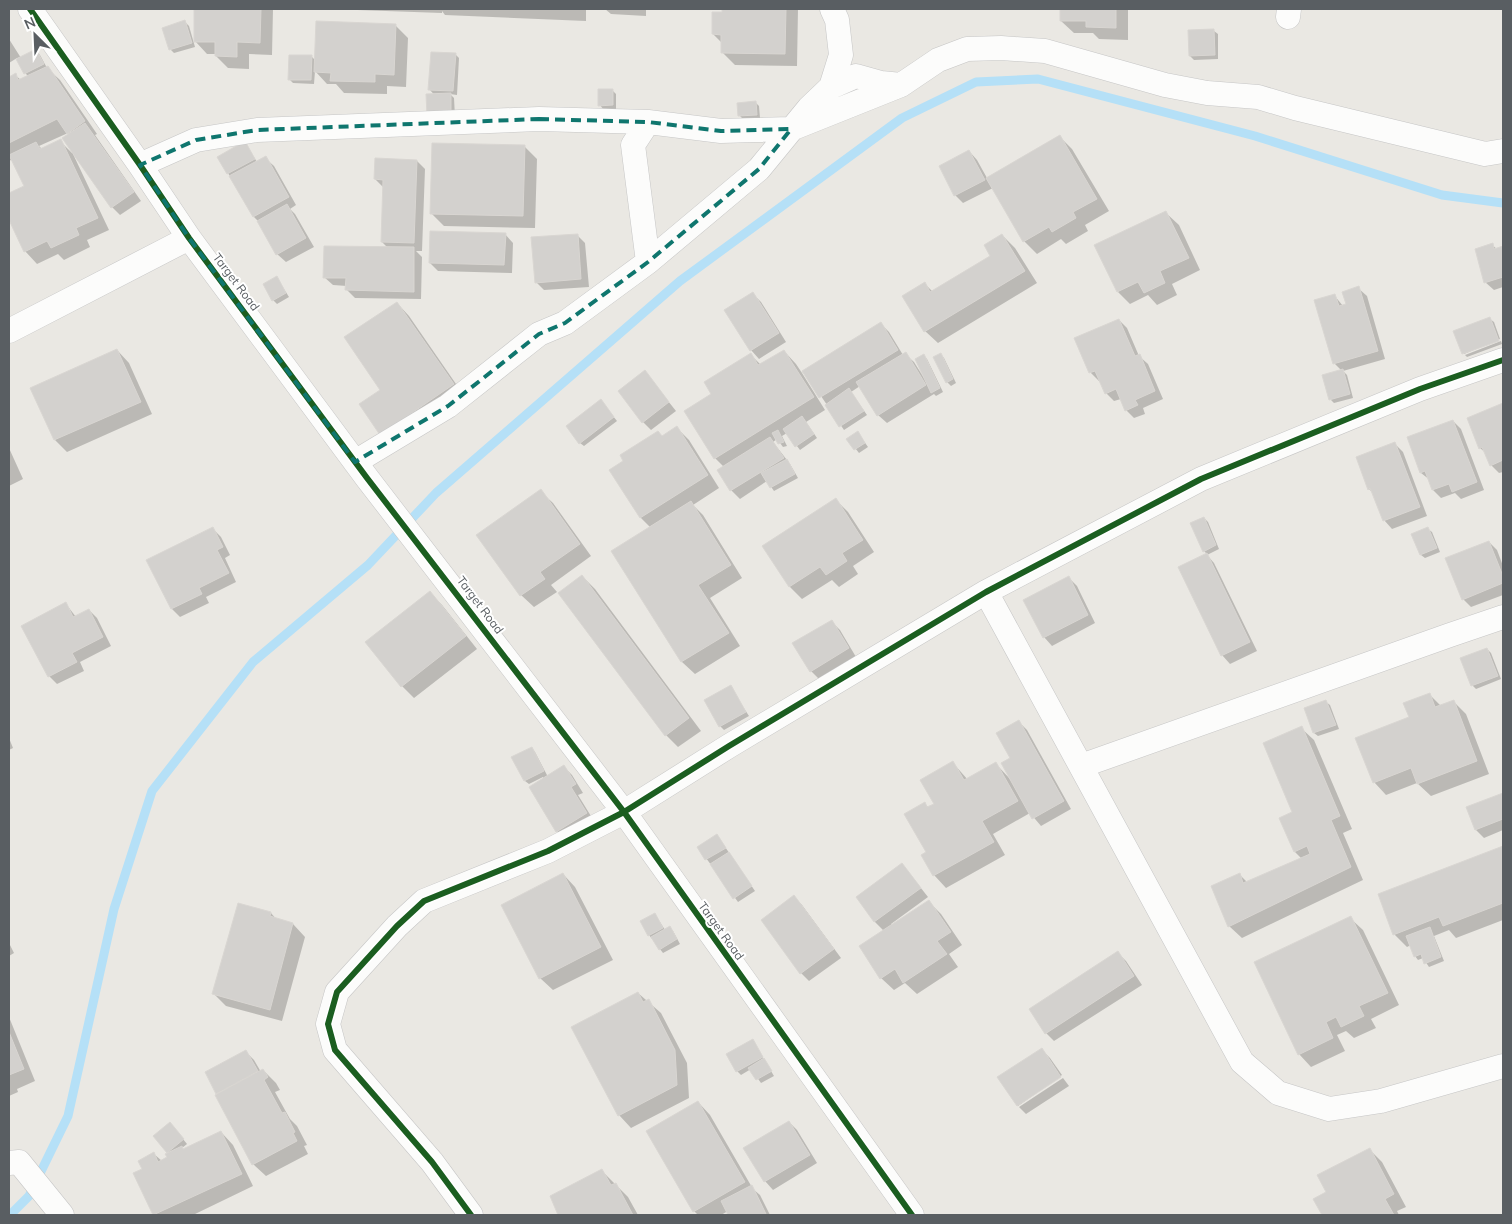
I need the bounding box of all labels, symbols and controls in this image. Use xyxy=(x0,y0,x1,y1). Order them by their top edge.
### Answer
north arrow xyxy=(10,10,60,60)
text: N xyxy=(21,13,38,33)
street label: Target Road xyxy=(210,250,263,313)
street label: Target Road xyxy=(454,573,507,636)
street label: Target Road xyxy=(695,899,748,963)

